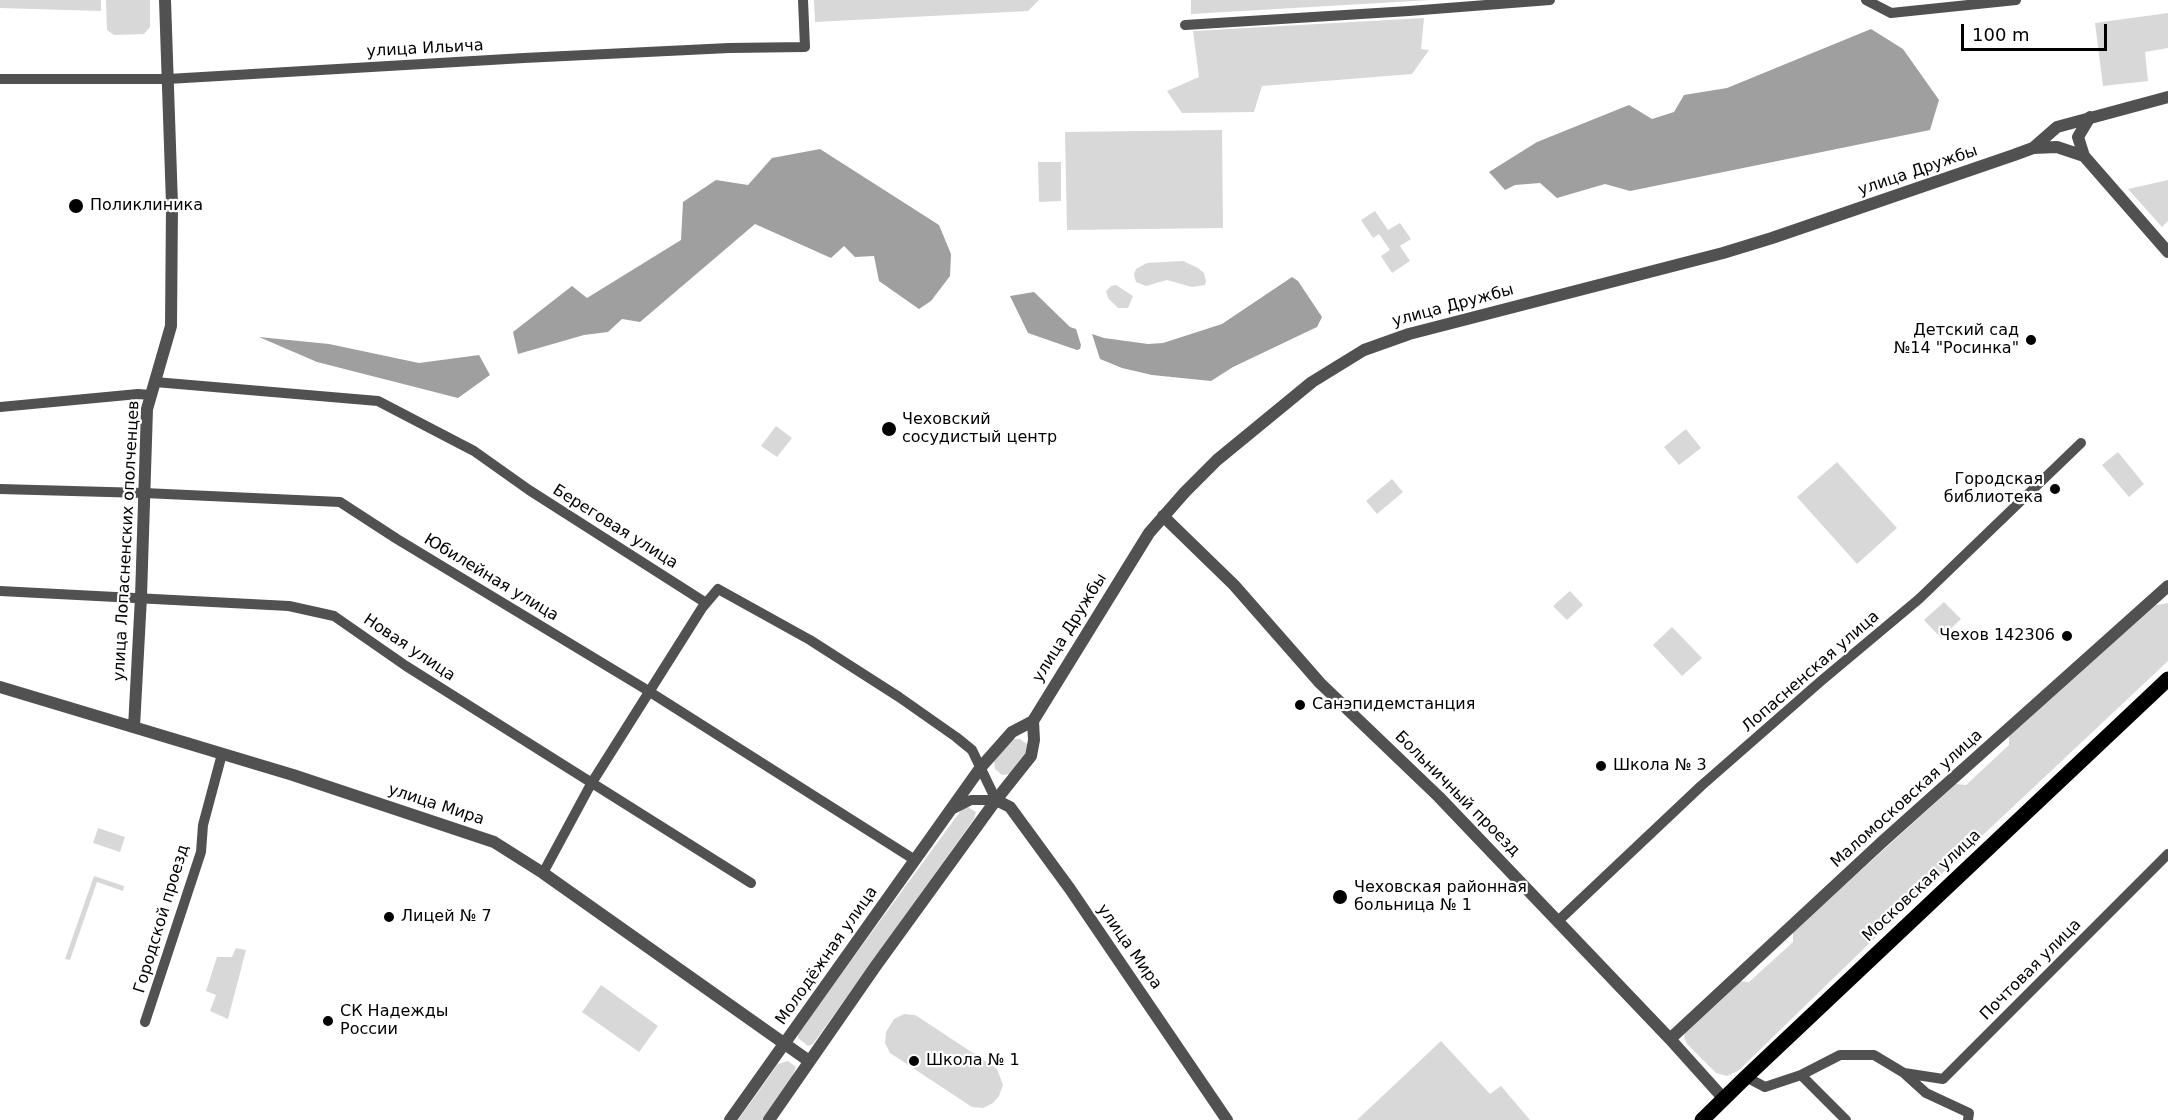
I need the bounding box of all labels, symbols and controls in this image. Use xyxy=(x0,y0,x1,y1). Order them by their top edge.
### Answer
scale bar xyxy=(1964,12,2110,50)
text: 100 m xyxy=(1972,24,2030,45)
street label: улица Ильича xyxy=(366,36,484,62)
street label: улица Дружбы xyxy=(1856,142,1980,200)
place label: Поликлиника xyxy=(90,196,203,216)
marker: Поликлиника xyxy=(67,197,85,215)
street label: улица Дружбы xyxy=(1390,281,1516,331)
place label: Детский сад №14 "Росинка" xyxy=(1894,321,2019,359)
marker: Детский сад №14 "Росинка" xyxy=(2024,333,2038,347)
street label: улица Лопасненских ополченцев xyxy=(110,400,144,682)
place label: Чеховский сосудистый центр xyxy=(902,410,1057,448)
marker: Чеховский сосудистый центр xyxy=(880,420,898,438)
place label: Городская библиотека xyxy=(1944,470,2043,508)
street label: Береговая улица xyxy=(549,481,681,573)
marker: Городская библиотека xyxy=(2048,482,2062,496)
street label: Юбилейная улица xyxy=(420,530,562,626)
street label: улица Дружбы xyxy=(1029,570,1111,686)
street label: Лопасненская улица xyxy=(1739,607,1883,737)
street label: Новая улица xyxy=(359,610,459,686)
place label: Чехов 142306 xyxy=(1939,626,2055,646)
marker: Чехов 142306 xyxy=(2060,629,2074,643)
place label: Санэпидемстанция xyxy=(1312,695,1475,715)
marker: Санэпидемстанция xyxy=(1293,698,1307,712)
street label: Маломосковская улица xyxy=(1827,726,1987,872)
street label: Больничный проезд xyxy=(1390,727,1524,861)
place label: Школа № 3 xyxy=(1613,756,1707,776)
marker: Школа № 3 xyxy=(1594,759,1608,773)
street label: улица Мира xyxy=(385,780,487,830)
street label: Московская улица xyxy=(1859,826,1985,946)
street label: Городской проезд xyxy=(130,843,194,995)
place label: Чеховская районная больница № 1 xyxy=(1354,878,1527,916)
street label: Молодёжная улица xyxy=(772,883,882,1029)
marker: Чеховская районная больница № 1 xyxy=(1331,888,1349,906)
street label: улица Мира xyxy=(1092,901,1166,993)
place label: Лицей № 7 xyxy=(401,907,492,927)
marker: Лицей № 7 xyxy=(382,910,396,924)
street label: Почтовая улица xyxy=(1976,915,2086,1025)
place label: СК Надежды России xyxy=(340,1002,448,1040)
marker: СК Надежды России xyxy=(321,1014,335,1028)
place label: Школа № 1 xyxy=(926,1051,1020,1071)
marker: Школа № 1 xyxy=(907,1054,921,1068)

